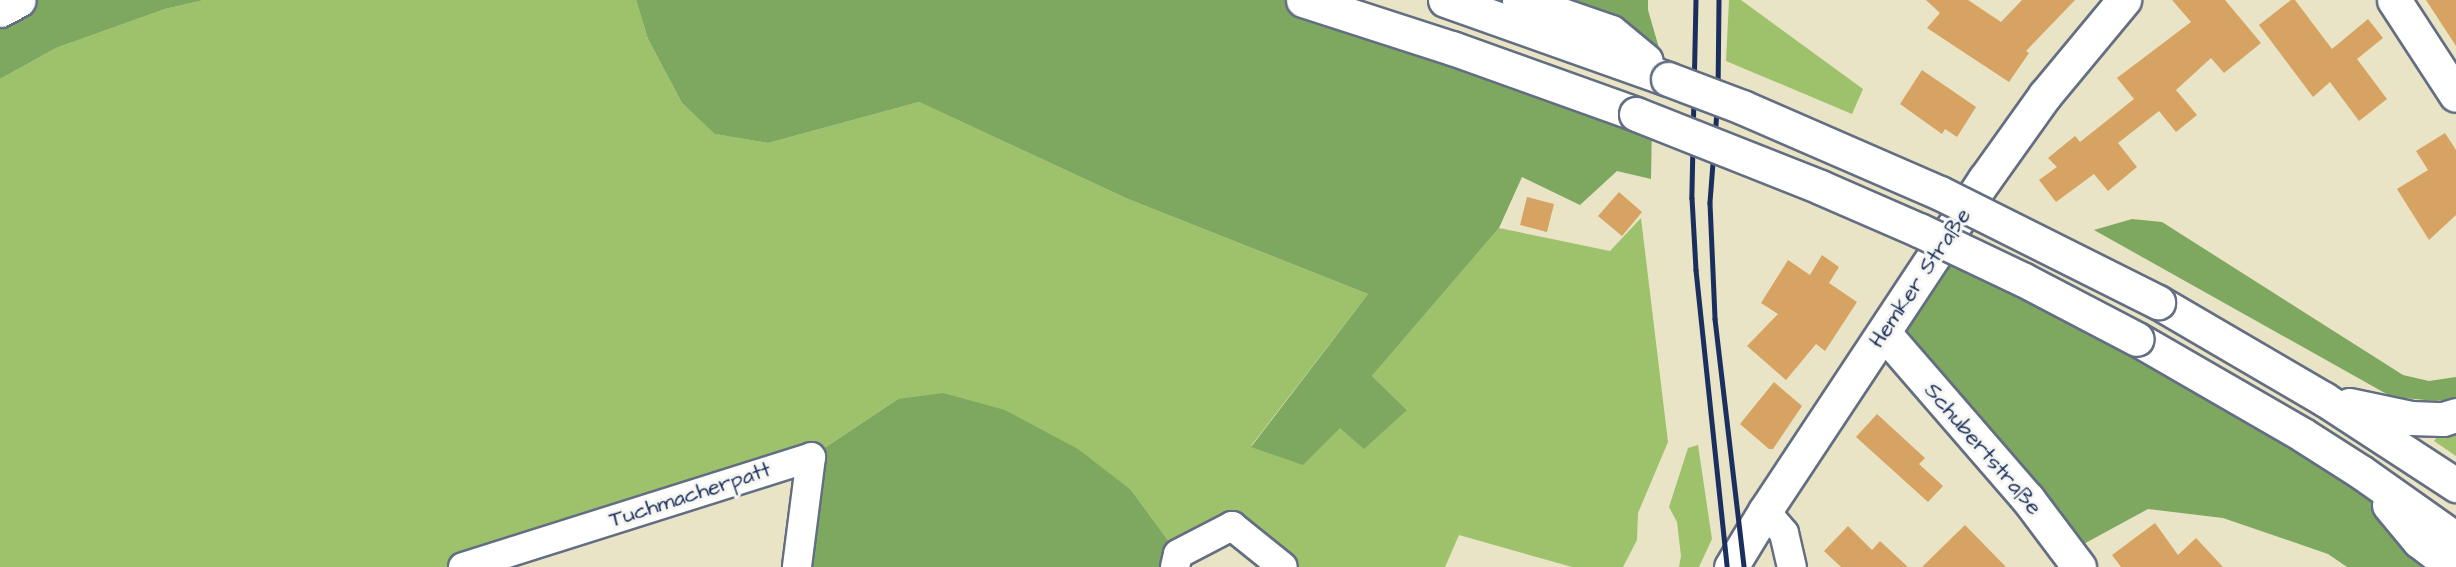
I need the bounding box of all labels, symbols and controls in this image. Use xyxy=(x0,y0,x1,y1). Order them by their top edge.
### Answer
street label: Hemker Straße xyxy=(1864,203,1976,353)
street label: Schubertstraße xyxy=(1919,378,2047,520)
street label: Tuchmacherpatt xyxy=(606,456,774,534)

